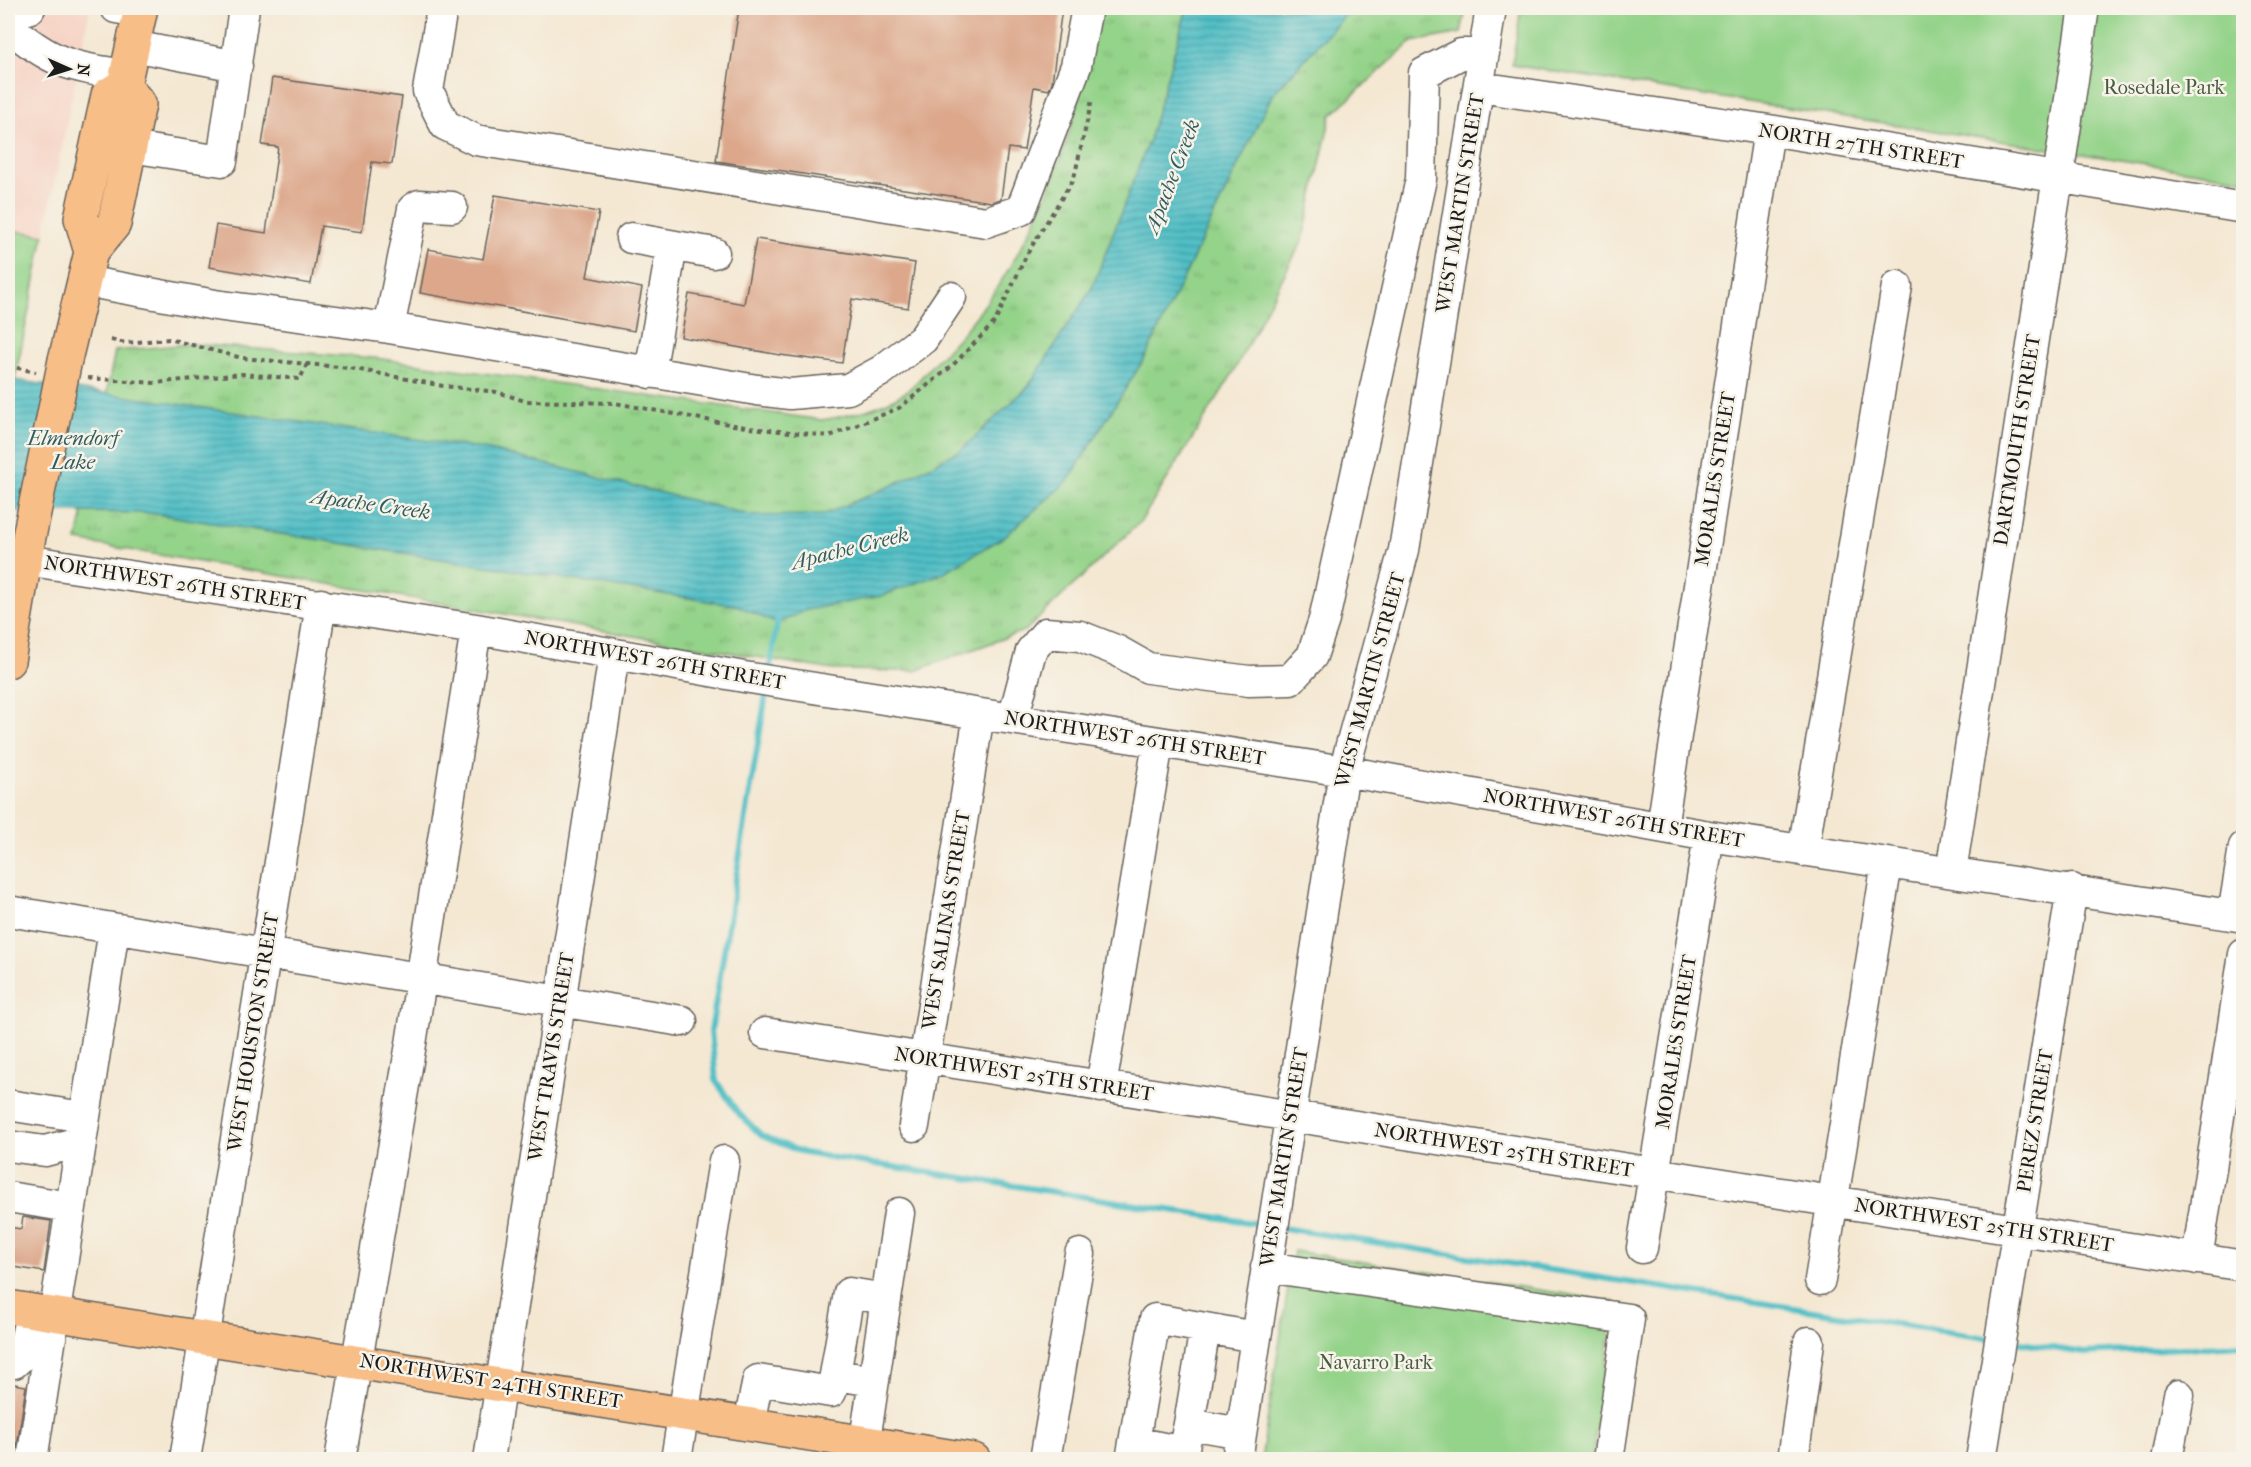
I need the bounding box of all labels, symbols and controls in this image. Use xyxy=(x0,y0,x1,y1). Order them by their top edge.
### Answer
north arrow xyxy=(39,39,99,99)
text: N xyxy=(74,63,93,77)
park label: Rosedale Park xyxy=(2103,76,2225,99)
street label: WEST MARTIN STREET xyxy=(1431,91,1489,315)
water label: Apache Creek xyxy=(1138,116,1205,239)
street label: NORTH 27TH STREET xyxy=(1757,118,1966,174)
street label: DARTMOUTH STREET xyxy=(1989,332,2045,547)
street label: MORALES STREET xyxy=(1690,390,1740,568)
water label: Elmendorf Lake xyxy=(25,426,124,474)
water label: Apache Creek xyxy=(307,483,432,524)
water label: Apache Creek xyxy=(786,522,911,575)
street label: NORTHWEST 26TH STREET xyxy=(43,551,308,615)
street label: WEST MARTIN STREET xyxy=(1330,569,1410,791)
street label: NORTHWEST 26TH STREET xyxy=(523,626,788,694)
street label: NORTHWEST 26TH STREET xyxy=(1003,706,1268,770)
street label: NORTHWEST 26TH STREET xyxy=(1482,784,1747,852)
street label: WEST SALINAS STREET xyxy=(917,808,975,1032)
street label: WEST HOUSTON STREET xyxy=(223,910,283,1154)
street label: WEST TRAVIS STREET xyxy=(523,950,579,1164)
street label: MORALES STREET xyxy=(1651,953,1701,1131)
street label: NORTHWEST 25TH STREET xyxy=(893,1042,1156,1106)
street label: WEST MARTIN STREET xyxy=(1255,1045,1313,1269)
street label: PEREZ STREET xyxy=(2012,1047,2058,1194)
street label: NORTHWEST 25TH STREET xyxy=(1373,1118,1636,1182)
street label: NORTHWEST 25TH STREET xyxy=(1853,1193,2116,1257)
street label: NORTHWEST 24TH STREET xyxy=(358,1349,624,1413)
park label: Navarro Park xyxy=(1319,1351,1434,1374)

